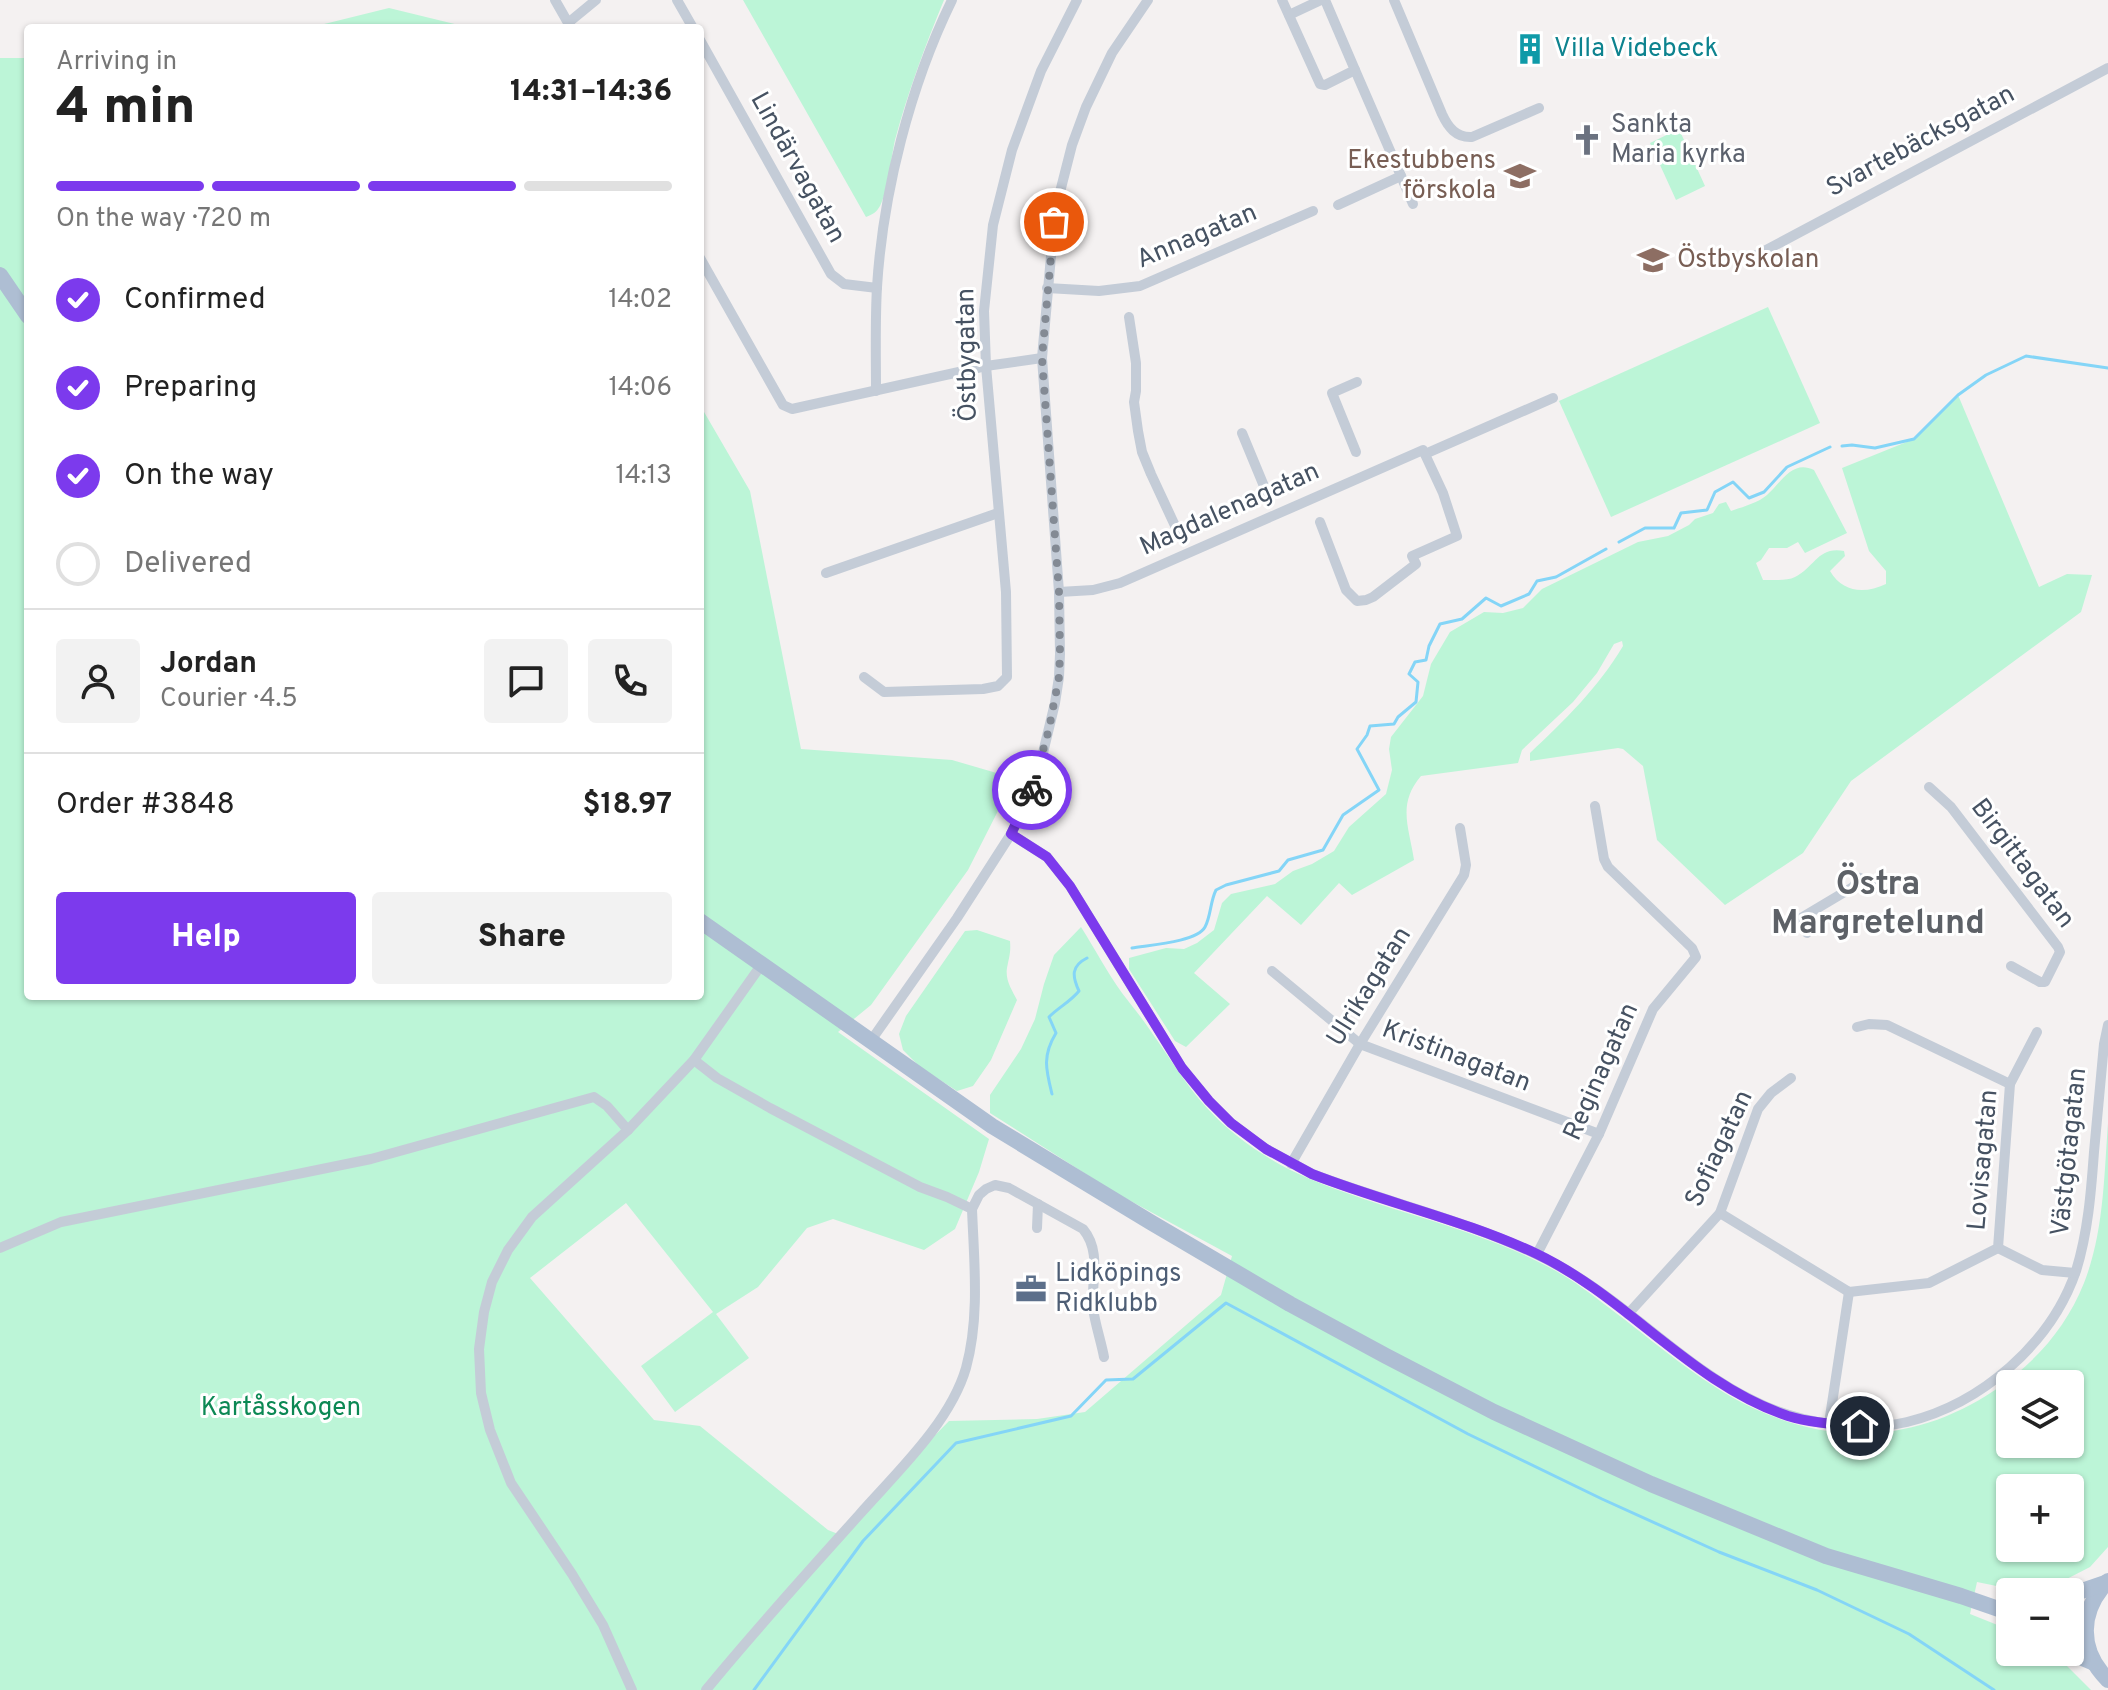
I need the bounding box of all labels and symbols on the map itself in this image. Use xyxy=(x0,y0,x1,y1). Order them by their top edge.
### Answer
building icon: Villa Videbeck xyxy=(1513,32,1547,66)
place label: Villa Videbeck xyxy=(1554,33,1718,66)
street label: Svartebäcksgatan xyxy=(1821,78,2021,206)
street label: Lindärvagatan xyxy=(742,87,852,249)
place label: Sankta Maria kyrka xyxy=(1611,109,1746,172)
church icon: Sankta Maria kyrka xyxy=(1570,123,1604,157)
place label: Ekestubbens förskola xyxy=(1347,145,1496,208)
school or university icon: Ekestubbens förskola xyxy=(1503,159,1537,193)
pin xyxy=(1020,188,1088,256)
street label: Annagatan xyxy=(1132,197,1262,277)
school or university icon: Östbyskolan xyxy=(1636,243,1670,277)
place label: Östbyskolan xyxy=(1677,243,1819,277)
street label: Östbygatan xyxy=(949,288,986,422)
street label: Magdalenagatan xyxy=(1135,456,1325,564)
courier xyxy=(992,750,1072,830)
street label: Birgittagatan xyxy=(1963,793,2081,935)
district label: Östra Margretelund xyxy=(1771,862,1985,946)
street label: Ulrikagatan xyxy=(1320,921,1420,1053)
street label: Reginagatan xyxy=(1557,998,1647,1146)
street label: Kristinagatan xyxy=(1377,1014,1535,1100)
street label: Västgötagatan xyxy=(2045,1066,2095,1238)
street label: Sofiagatan xyxy=(1679,1085,1761,1213)
street label: Lovisagatan xyxy=(1961,1088,2007,1232)
place label: Lidköpings Ridklubb xyxy=(1055,1258,1182,1321)
office icon: Lidköpings Ridklubb xyxy=(1014,1272,1048,1306)
park label: Kartåsskogen xyxy=(201,1392,361,1425)
pin xyxy=(1826,1392,1894,1460)

